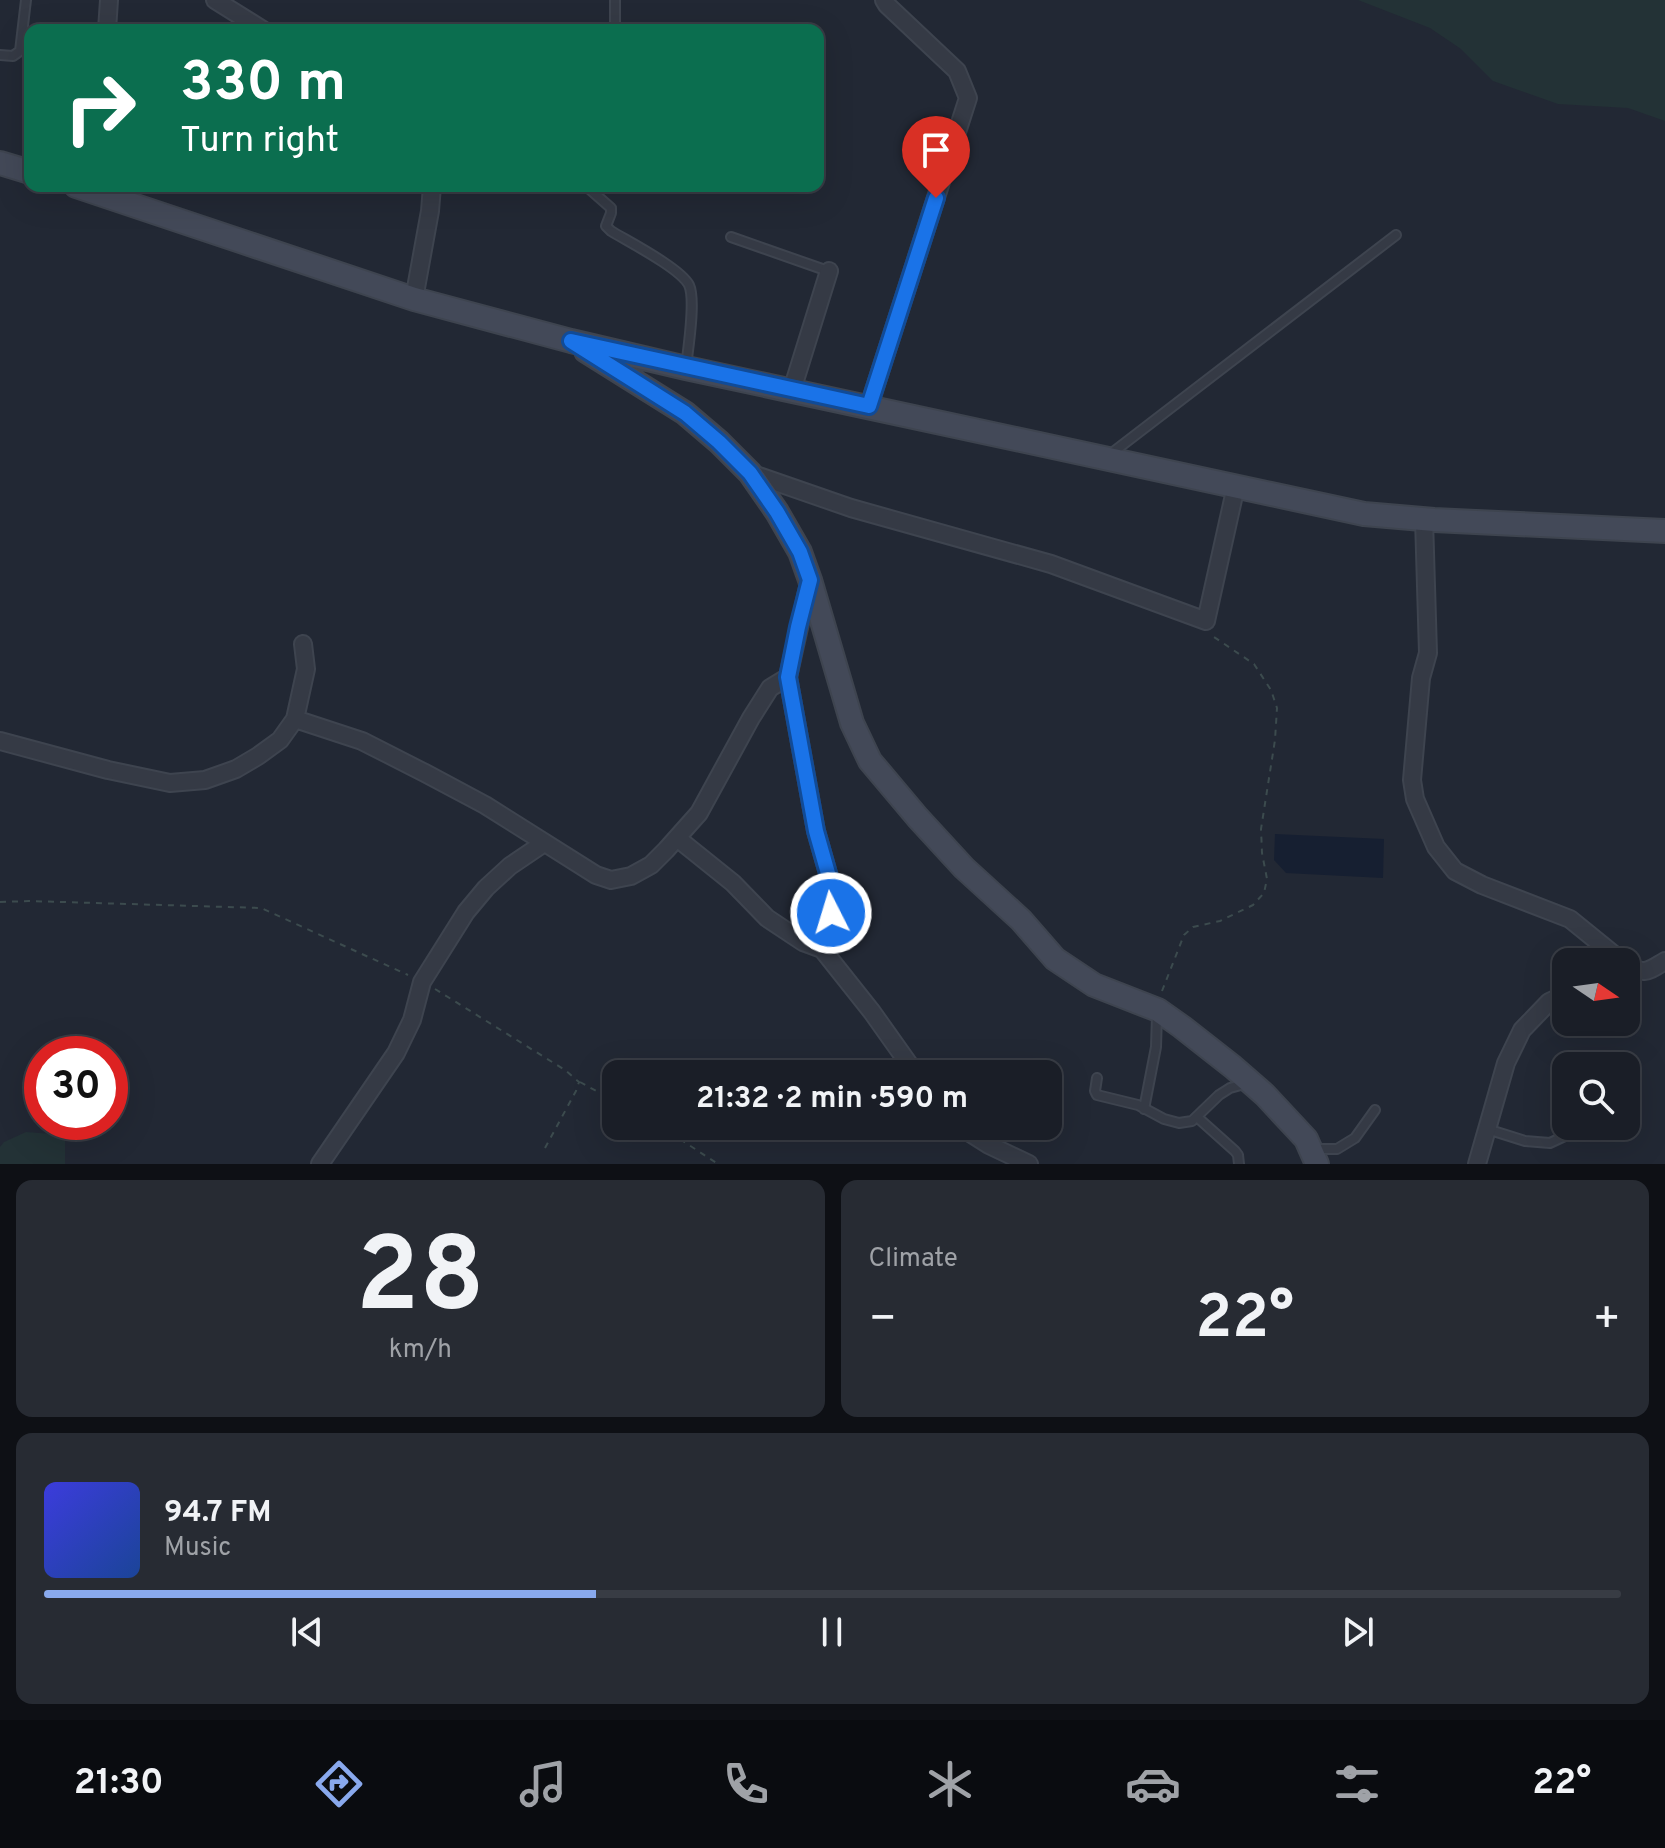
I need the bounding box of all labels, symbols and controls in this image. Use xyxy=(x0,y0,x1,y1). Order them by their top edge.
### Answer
text: 330 m xyxy=(180,50,346,120)
icon: right xyxy=(48,56,152,160)
pin xyxy=(902,116,970,198)
text: Turn right xyxy=(180,119,339,165)
icon: arrive xyxy=(914,128,958,172)
position arrow xyxy=(789,871,873,955)
north arrow xyxy=(1552,948,1640,1036)
map controls xyxy=(1552,948,1640,1140)
speed limit sign: 30 xyxy=(24,1036,128,1140)
button: search xyxy=(1552,1052,1640,1140)
text: 21:32 · 2 min · 590 m xyxy=(696,1081,968,1118)
text: 28 xyxy=(356,1216,485,1348)
text: Climate xyxy=(869,1243,958,1276)
text: 22° xyxy=(1196,1283,1294,1359)
text: − xyxy=(869,1293,897,1349)
text: + xyxy=(1593,1293,1621,1349)
text: km/h xyxy=(389,1334,452,1367)
text: 94.7 FM xyxy=(164,1495,272,1532)
text: Music xyxy=(164,1532,231,1565)
icon: previous xyxy=(285,1610,329,1654)
icon: pause xyxy=(810,1610,854,1654)
icon: next xyxy=(1336,1610,1380,1654)
icon: directions xyxy=(311,1756,367,1812)
icon: music xyxy=(515,1756,571,1812)
icon: phone xyxy=(718,1756,774,1812)
icon: climate xyxy=(922,1756,978,1812)
icon: car xyxy=(1125,1756,1181,1812)
icon: filters xyxy=(1329,1756,1385,1812)
text: 21:30 xyxy=(74,1761,164,1807)
text: 22° xyxy=(1532,1761,1591,1807)

